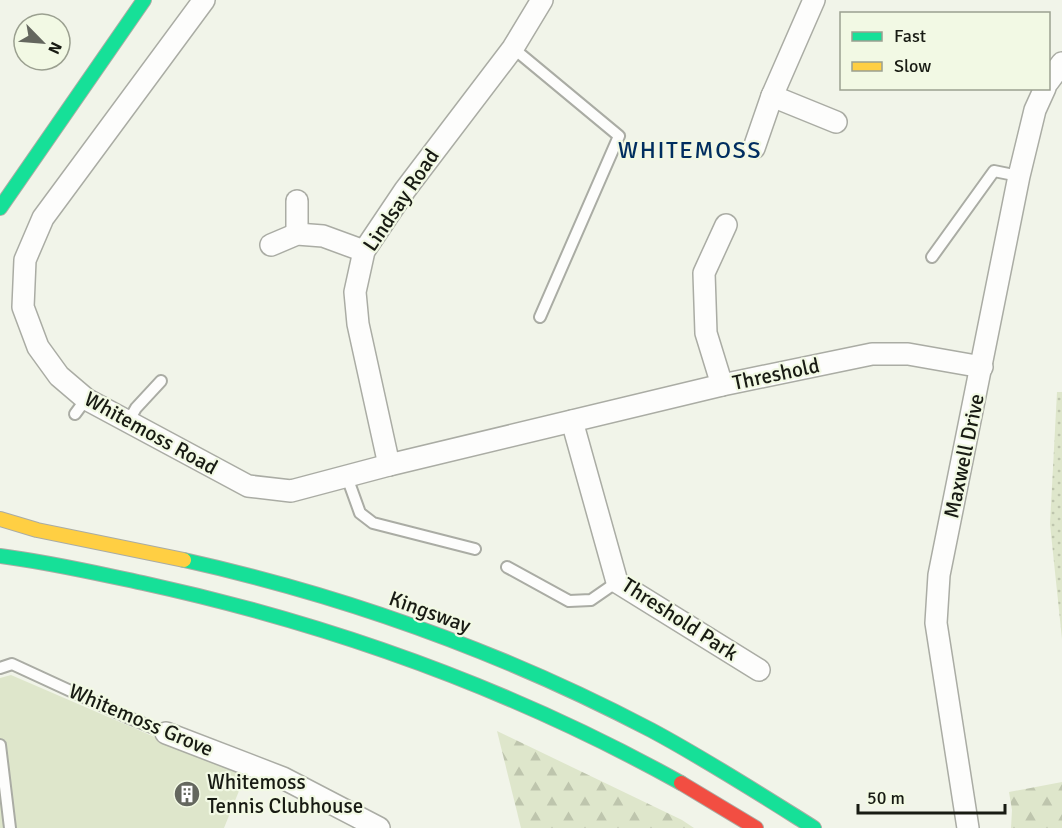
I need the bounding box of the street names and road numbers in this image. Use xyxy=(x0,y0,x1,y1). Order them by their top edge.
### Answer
street label: Lindsay Road xyxy=(357,144,445,256)
street label: Threshold xyxy=(730,352,822,396)
street label: Whitemoss Road xyxy=(80,386,222,480)
street label: Maxwell Drive xyxy=(938,391,990,521)
street label: Threshold Park xyxy=(617,572,743,666)
street label: Kingsway xyxy=(386,585,475,639)
street label: Whitemoss Grove xyxy=(65,678,217,762)

